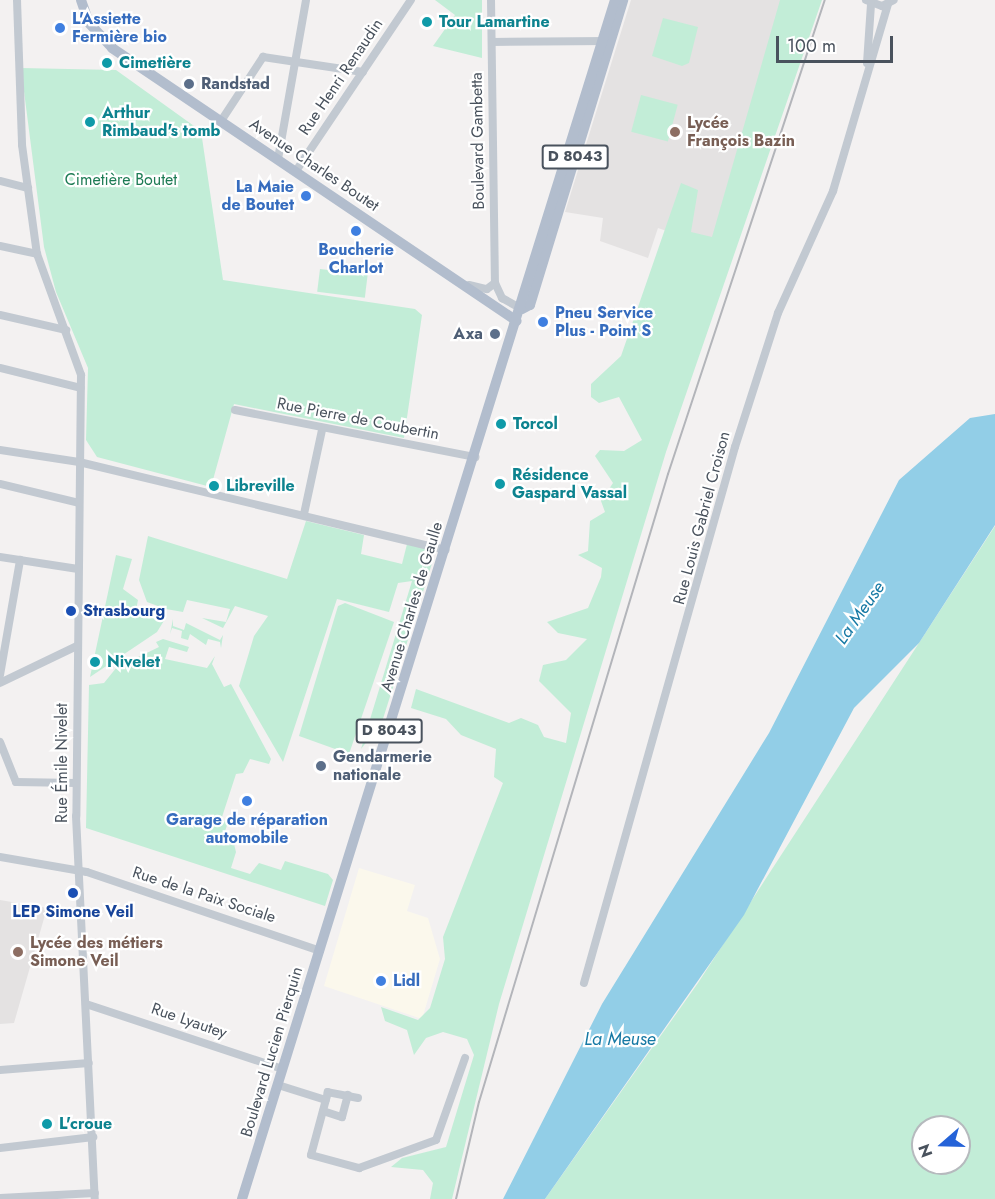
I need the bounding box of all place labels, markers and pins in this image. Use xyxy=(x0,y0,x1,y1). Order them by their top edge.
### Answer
place label: L'Assiette Fermière bio xyxy=(72,9,167,47)
place label: Tour Lamartine xyxy=(439,12,550,32)
marker: Tour Lamartine xyxy=(420,15,434,29)
marker: L'Assiette Fermière bio xyxy=(53,21,67,35)
place label: Cimetière xyxy=(119,53,191,73)
marker: Cimetière xyxy=(100,56,114,70)
place label: Randstad xyxy=(201,74,270,94)
marker: Randstad xyxy=(182,77,196,91)
place label: Arthur Rimbaud's tomb xyxy=(102,103,220,141)
place label: Lycée François Bazin xyxy=(687,113,795,151)
marker: Arthur Rimbaud's tomb xyxy=(83,115,97,129)
marker: Lycée François Bazin xyxy=(668,125,682,139)
place label: La Maie de Boutet xyxy=(222,177,294,215)
marker: La Maie de Boutet xyxy=(299,189,313,203)
marker: Boucherie Charlot xyxy=(349,224,363,238)
place label: Boucherie Charlot xyxy=(318,240,394,278)
place label: Pneu Service Plus - Point S xyxy=(555,303,653,341)
marker: Pneu Service Plus - Point S xyxy=(536,315,550,329)
place label: Axa xyxy=(453,324,483,344)
marker: Axa xyxy=(488,327,502,341)
place label: Torcol xyxy=(513,414,558,434)
marker: Torcol xyxy=(494,417,508,431)
place label: Résidence Gaspard Vassal xyxy=(512,465,627,503)
place label: Libreville xyxy=(226,476,295,496)
marker: Résidence Gaspard Vassal xyxy=(493,477,507,491)
marker: Libreville xyxy=(207,479,221,493)
place label: Strasbourg xyxy=(83,601,165,621)
marker: Strasbourg xyxy=(64,604,78,618)
place label: Nivelet xyxy=(107,652,160,672)
marker: Nivelet xyxy=(88,655,102,669)
place label: Gendarmerie nationale xyxy=(333,747,432,785)
marker: Gendarmerie nationale xyxy=(314,759,328,773)
marker: Garage de réparation automobile xyxy=(240,794,254,808)
place label: Garage de réparation automobile xyxy=(166,810,328,848)
marker: LEP Simone Veil xyxy=(66,886,80,900)
place label: LEP Simone Veil xyxy=(12,902,134,922)
place label: Lycée des métiers Simone Veil xyxy=(30,933,163,971)
marker: Lycée des métiers Simone Veil xyxy=(11,945,25,959)
place label: Lidl xyxy=(393,971,420,991)
marker: Lidl xyxy=(374,974,388,988)
place label: L'croue xyxy=(59,1114,112,1134)
marker: L'croue xyxy=(40,1117,54,1131)

